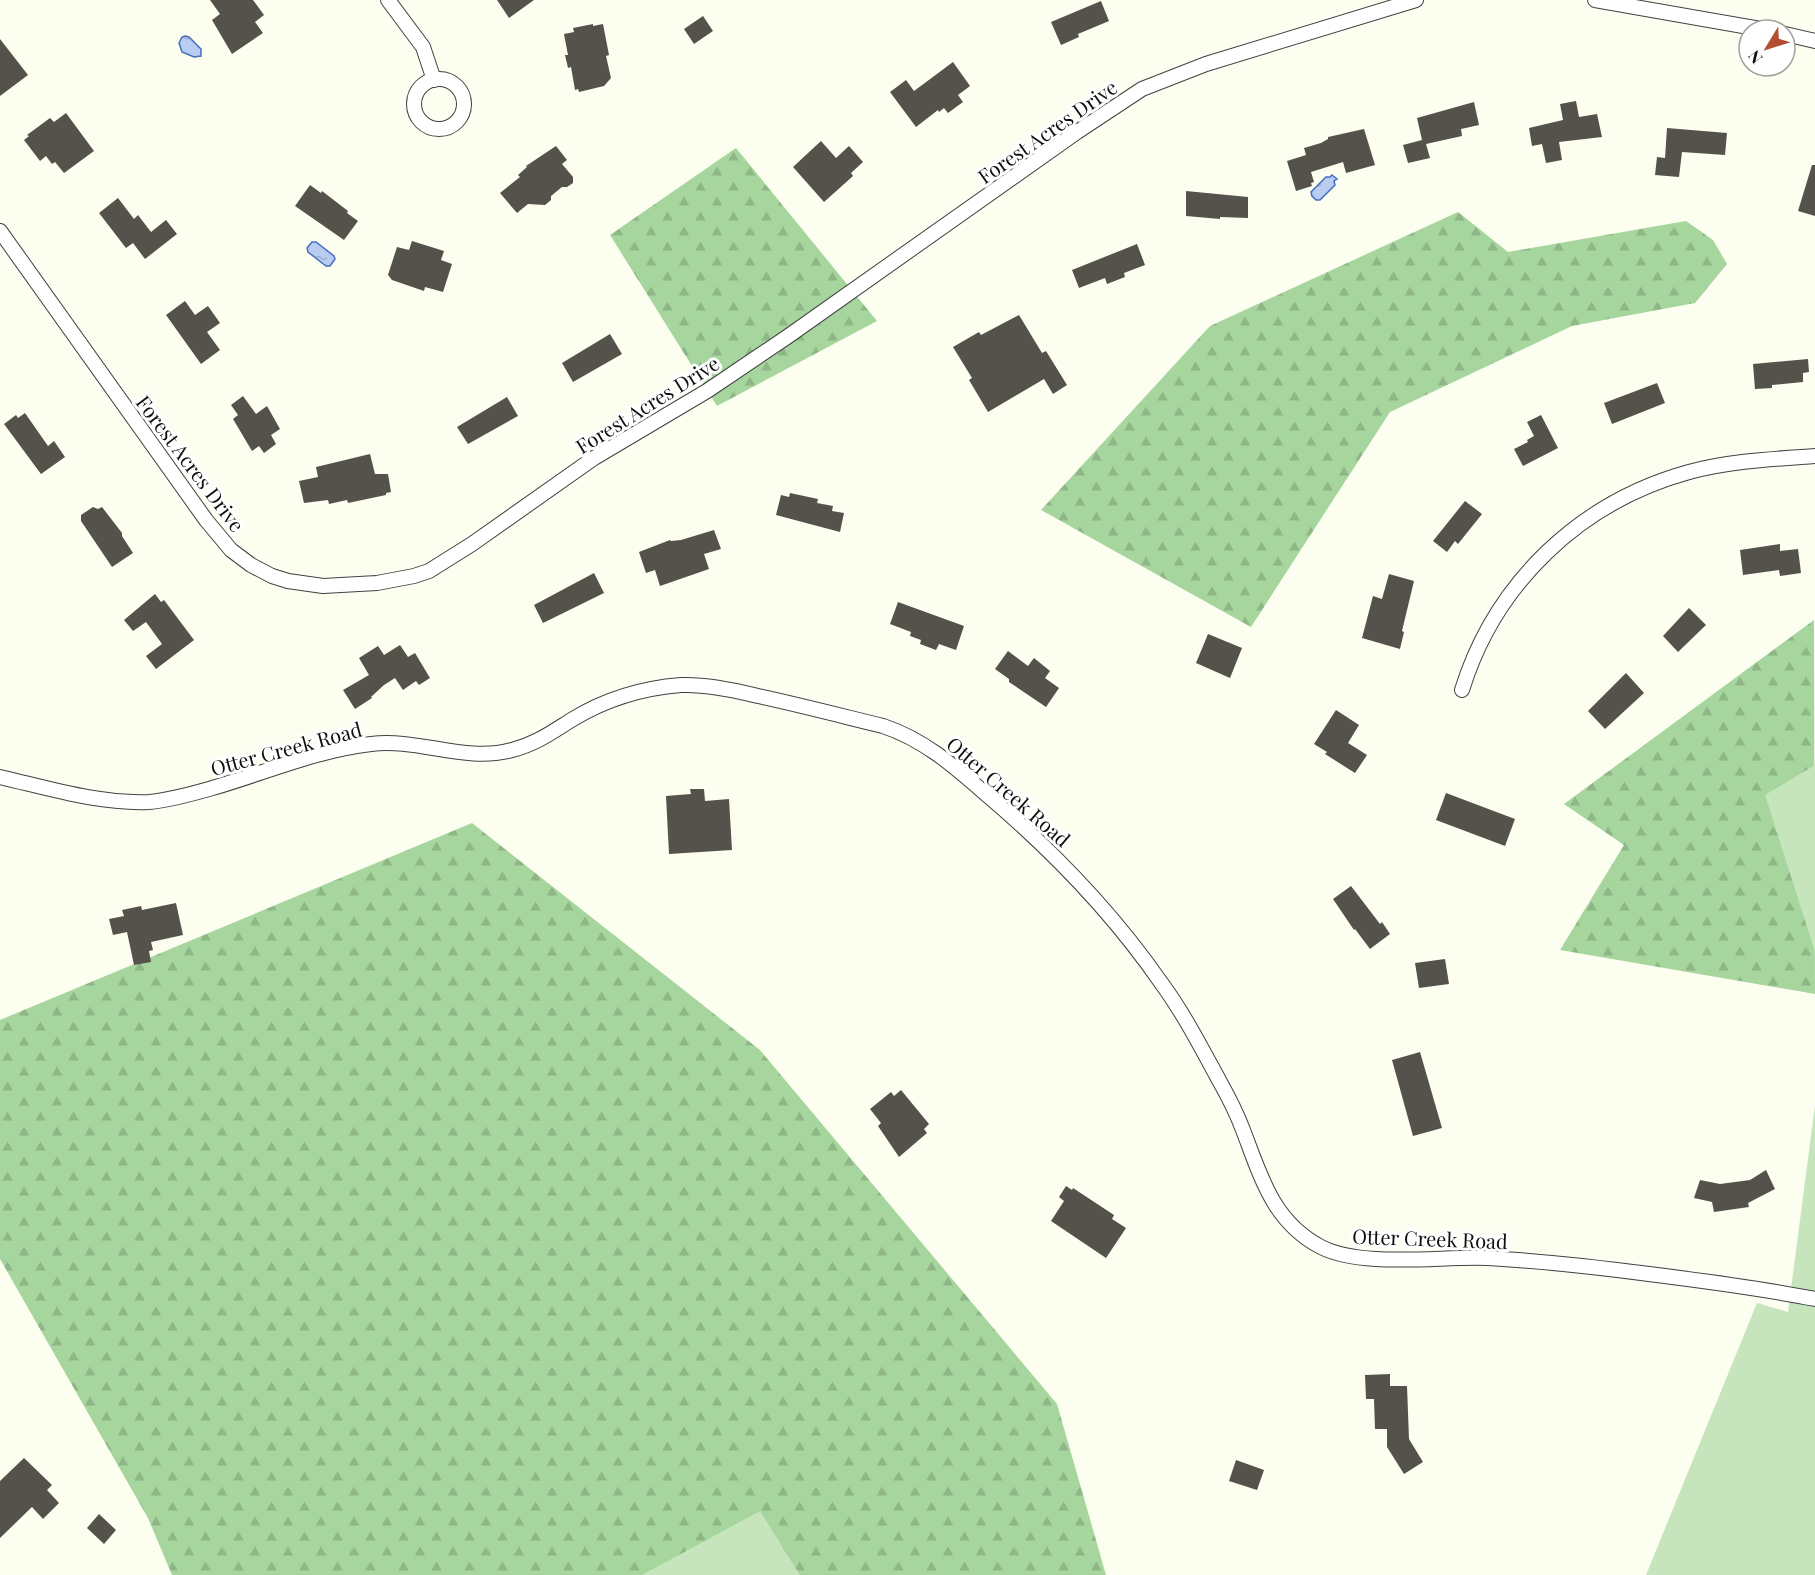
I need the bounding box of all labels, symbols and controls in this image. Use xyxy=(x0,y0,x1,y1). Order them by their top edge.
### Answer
north arrow xyxy=(1737,18,1797,78)
text: N xyxy=(1743,46,1767,69)
street label: Forest Acres Drive xyxy=(972,73,1122,189)
street label: Forest Acres Drive xyxy=(570,349,724,459)
street label: Forest Acres Drive xyxy=(131,389,251,537)
street label: Otter Creek Road xyxy=(207,715,365,781)
street label: Otter Creek Road xyxy=(941,730,1077,852)
street label: Otter Creek Road xyxy=(1352,1222,1509,1254)

